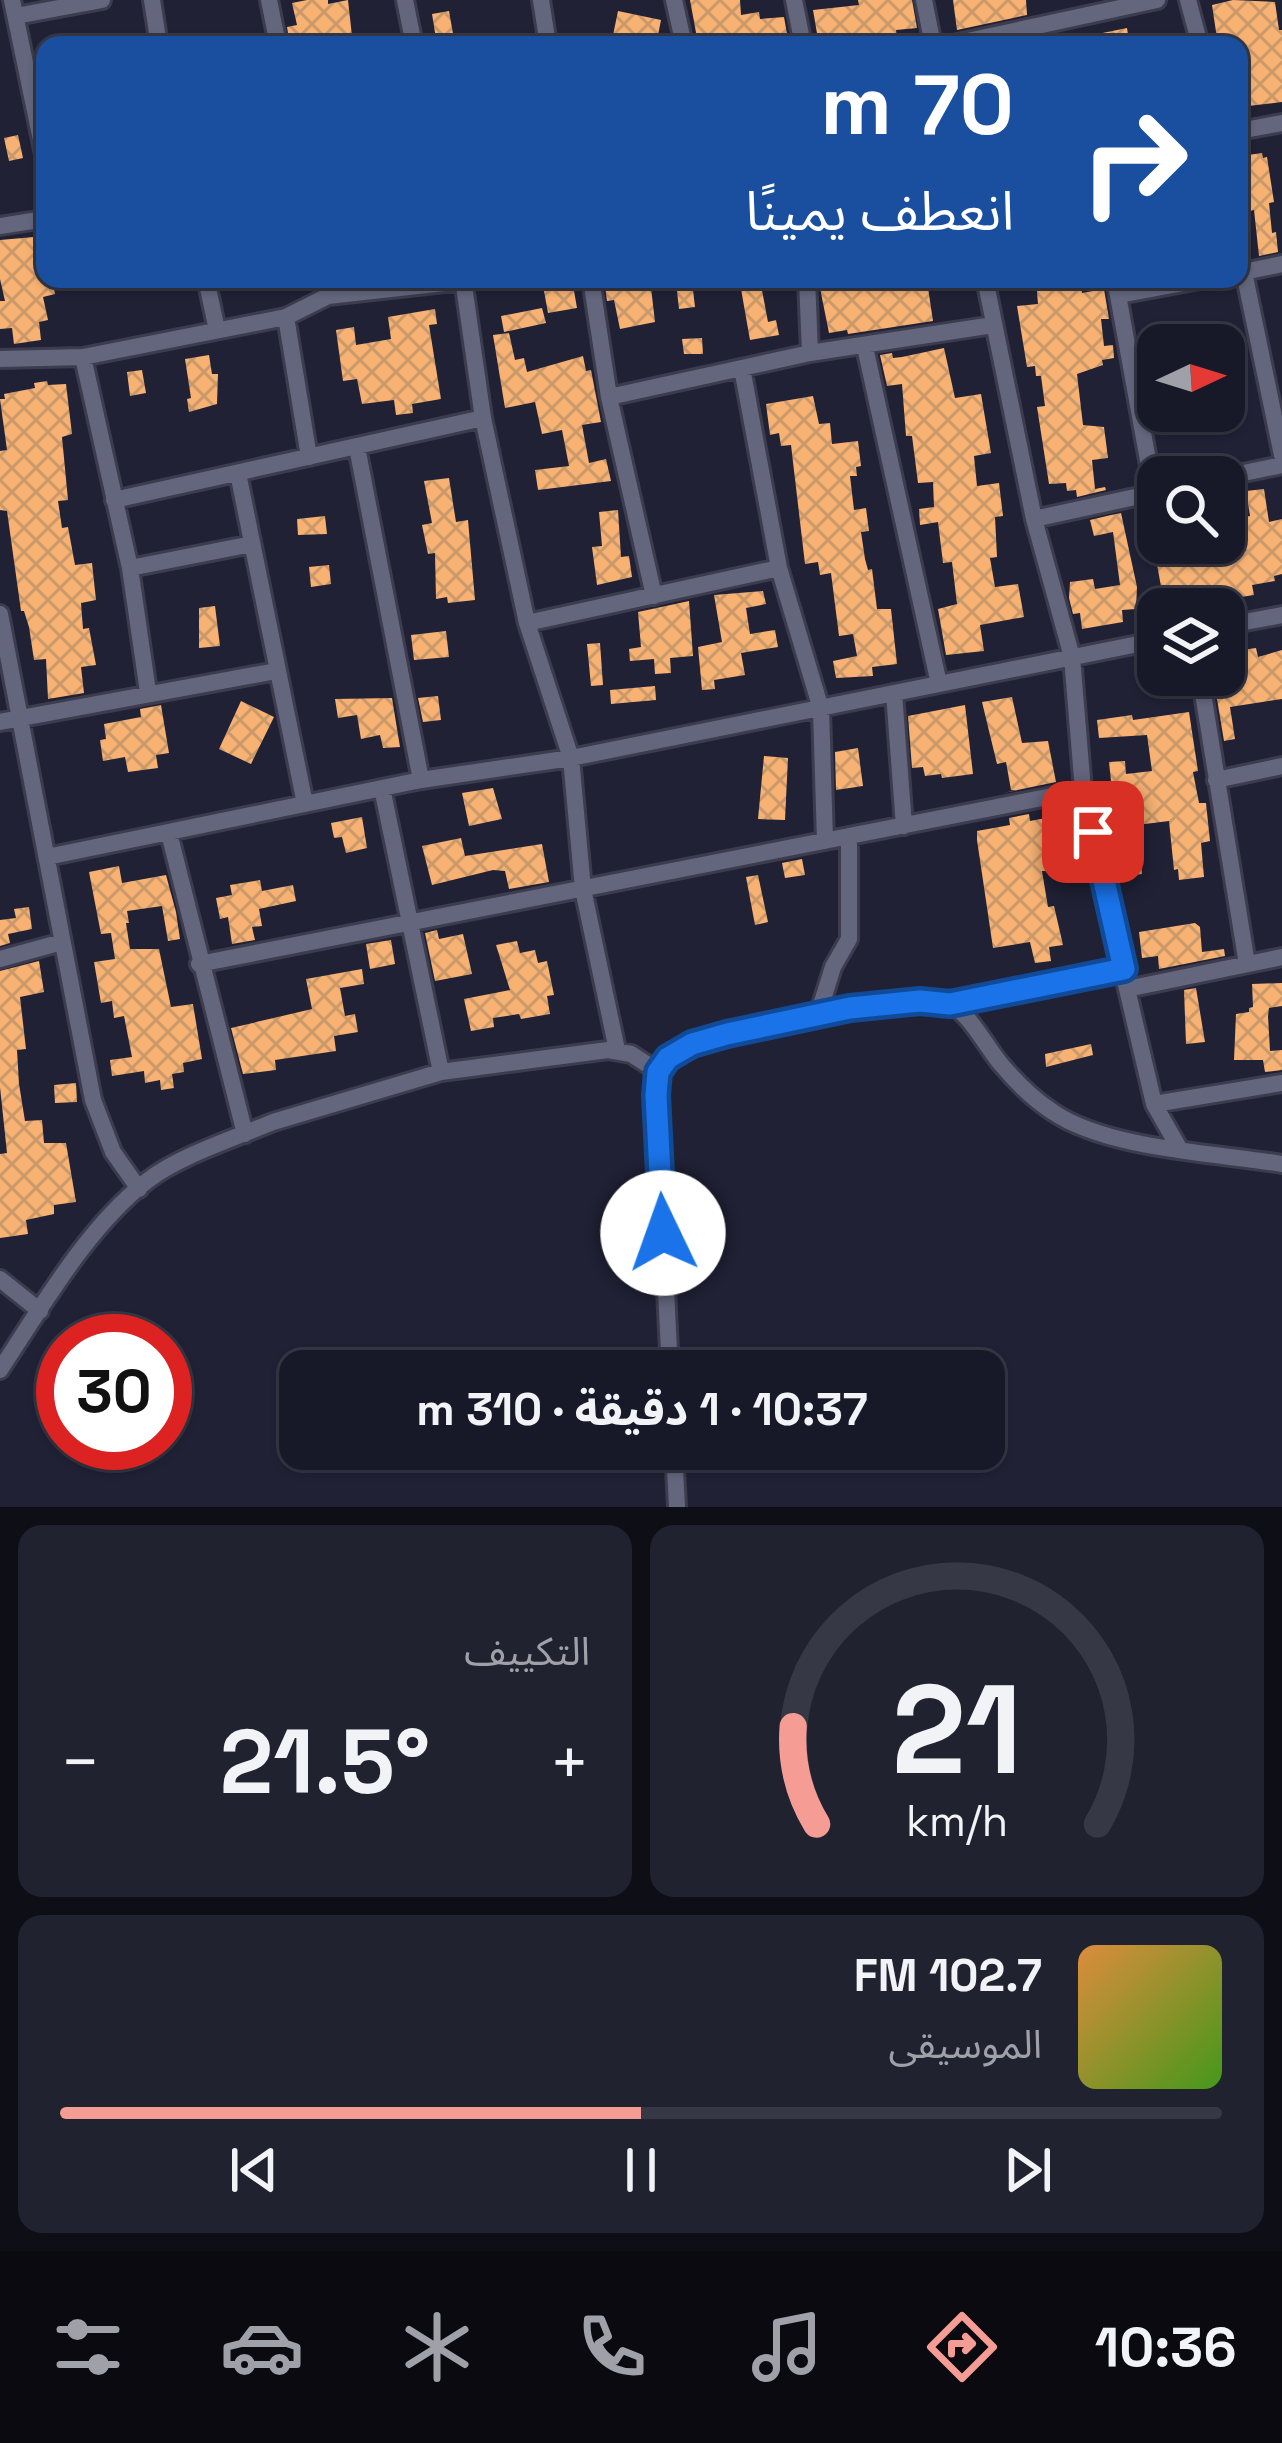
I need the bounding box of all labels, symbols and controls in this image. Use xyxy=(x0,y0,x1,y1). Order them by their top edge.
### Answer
text: 70 m xyxy=(820,51,1014,159)
icon: right xyxy=(1056,84,1212,240)
text: انعطف يمينًا xyxy=(745,177,1014,246)
north arrow xyxy=(1137,324,1245,432)
map controls xyxy=(1137,324,1245,696)
button: search xyxy=(1137,456,1245,564)
button: layers xyxy=(1137,588,1245,696)
pin xyxy=(1042,781,1144,883)
icon: arrive xyxy=(1060,799,1126,865)
position arrow xyxy=(600,1170,726,1296)
speed limit sign: 30 xyxy=(36,1314,192,1470)
text: 10:37 · 1 دقيقة · 310 m xyxy=(416,1381,868,1438)
text: التكييف xyxy=(464,1627,590,1676)
text: 21 xyxy=(892,1650,1022,1809)
text: 21.5° xyxy=(220,1704,430,1819)
text: − xyxy=(60,1720,101,1804)
text: + xyxy=(549,1720,590,1804)
text: km/h xyxy=(906,1794,1008,1849)
text: 102.7 FM xyxy=(854,1947,1042,2004)
text: الموسيقى xyxy=(888,2020,1042,2069)
icon: previous xyxy=(221,2137,287,2203)
icon: pause xyxy=(608,2137,674,2203)
icon: next xyxy=(995,2137,1061,2203)
icon: filters xyxy=(46,2305,130,2389)
icon: car xyxy=(220,2305,304,2389)
icon: climate xyxy=(395,2305,479,2389)
icon: phone xyxy=(570,2305,654,2389)
icon: music xyxy=(745,2305,829,2389)
icon: directions xyxy=(920,2305,1004,2389)
text: 10:36 xyxy=(1095,2313,1237,2382)

